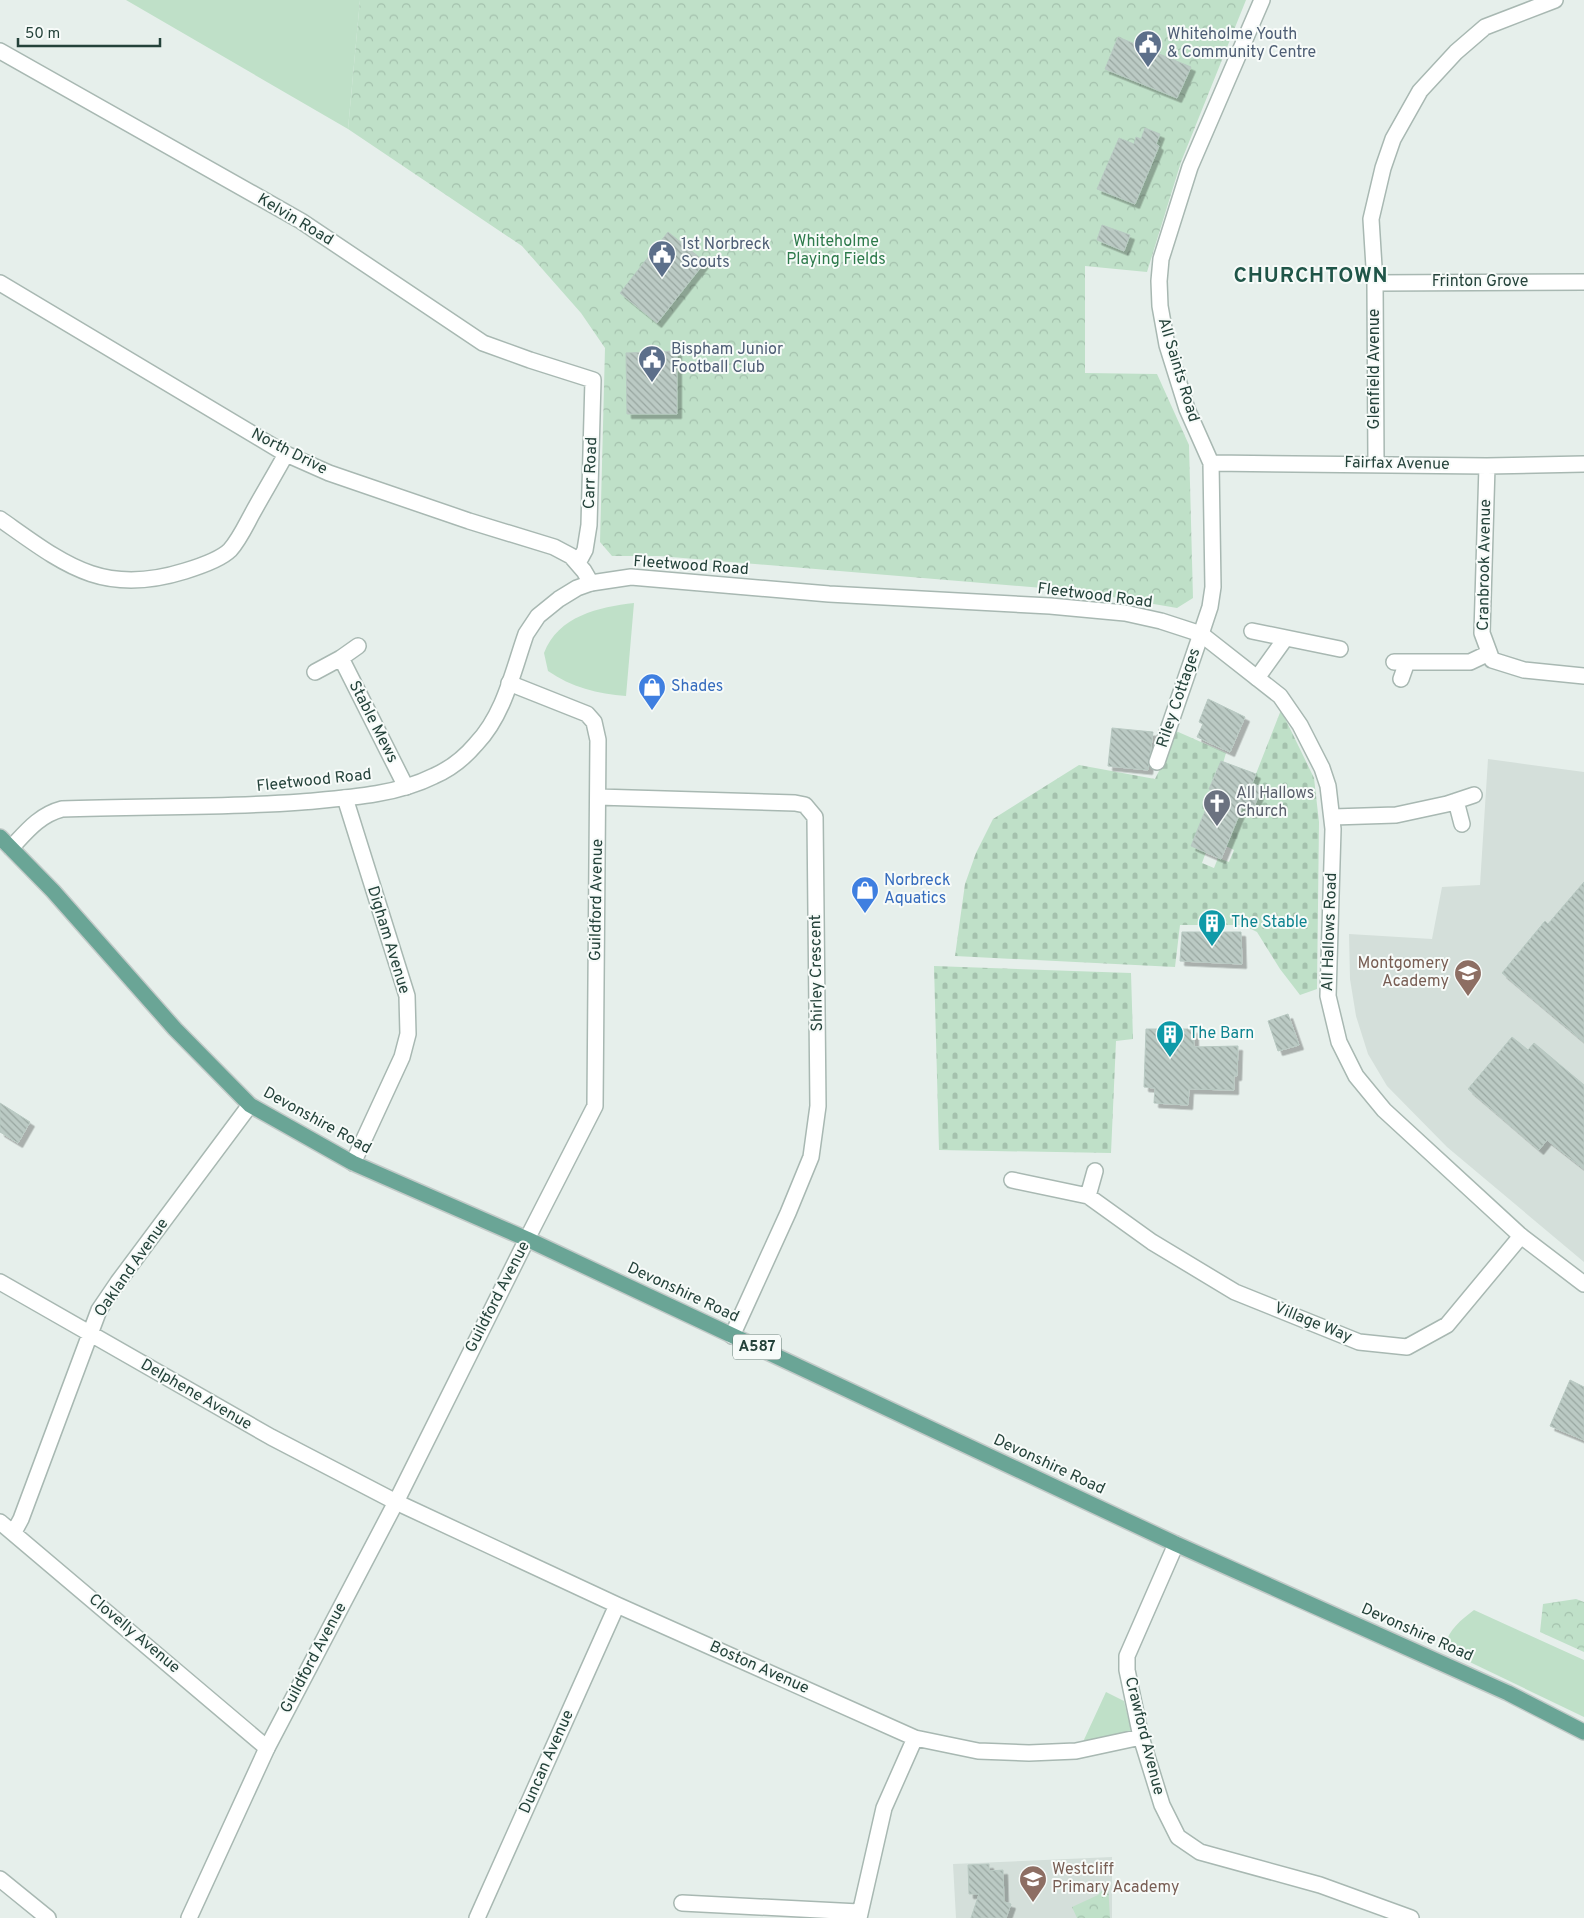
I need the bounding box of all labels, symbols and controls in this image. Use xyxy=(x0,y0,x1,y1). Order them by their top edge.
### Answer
scale bar xyxy=(18,15,160,47)
text: 50 m xyxy=(25,25,60,44)
place label: Whiteholme Youth & Community Centre xyxy=(1167,25,1316,63)
public building icon: Whiteholme Youth & Community Centre xyxy=(1133,29,1163,68)
street label: Kelvin Road xyxy=(253,190,337,250)
park label: Whiteholme Playing Fields xyxy=(786,232,886,270)
place label: 1st Norbreck Scouts xyxy=(681,235,770,273)
public building icon: 1st Norbreck Scouts xyxy=(647,239,677,278)
district label: CHURCHTOWN xyxy=(1233,263,1389,290)
street label: Frinton Grove xyxy=(1432,272,1528,292)
street label: Glenfield Avenue xyxy=(1365,309,1385,429)
street label: All Saints Road xyxy=(1153,315,1203,425)
place label: Bispham Junior Football Club xyxy=(671,340,783,378)
public building icon: Bispham Junior Football Club xyxy=(637,344,667,383)
street label: North Drive xyxy=(247,424,331,480)
street label: Carr Road xyxy=(580,437,602,509)
street label: Fairfax Avenue xyxy=(1344,453,1450,475)
street label: Cranbrook Avenue xyxy=(1474,499,1496,631)
street label: Fleetwood Road xyxy=(633,552,749,580)
street label: Fleetwood Road xyxy=(1036,579,1154,613)
street label: Riley Cottages xyxy=(1153,646,1205,750)
shop icon: Shades xyxy=(637,672,667,711)
place label: Shades xyxy=(671,677,723,697)
street label: Stable Mews xyxy=(344,678,402,766)
street label: Fleetwood Road xyxy=(255,765,373,797)
place label: All Hallows Church xyxy=(1236,784,1314,822)
church icon: All Hallows Church xyxy=(1202,788,1232,827)
street label: Guildford Avenue xyxy=(586,839,608,961)
place label: Norbreck Aquatics xyxy=(884,871,950,909)
street label: All Hallows Road xyxy=(1318,872,1342,992)
shop icon: Norbreck Aquatics xyxy=(850,875,880,914)
street label: Digham Avenue xyxy=(362,884,414,996)
building icon: The Stable xyxy=(1197,908,1227,947)
place label: The Stable xyxy=(1231,913,1307,933)
street label: Shirley Crescent xyxy=(806,914,828,1032)
place label: Montgomery Academy xyxy=(1357,954,1449,992)
school or university icon: Montgomery Academy xyxy=(1453,958,1483,997)
building icon: The Barn xyxy=(1155,1019,1185,1058)
place label: The Barn xyxy=(1189,1024,1254,1044)
street label: Devonshire Road xyxy=(259,1083,375,1159)
street label: Oakland Avenue xyxy=(91,1215,173,1321)
street label: Guildford Avenue xyxy=(461,1238,535,1356)
street label: Devonshire Road xyxy=(624,1258,742,1328)
street label: Village Way xyxy=(1271,1298,1355,1348)
road number: A587 xyxy=(733,1334,781,1360)
street label: Delphene Avenue xyxy=(137,1355,255,1435)
street label: Devonshire Road xyxy=(990,1430,1108,1500)
street label: Clovelly Avenue xyxy=(84,1590,184,1678)
street label: Guildford Avenue xyxy=(276,1599,352,1717)
street label: Devonshire Road xyxy=(1358,1599,1476,1667)
street label: Boston Avenue xyxy=(706,1637,812,1699)
street label: Crawford Avenue xyxy=(1120,1675,1168,1797)
street label: Duncan Avenue xyxy=(515,1707,579,1817)
place label: Westcliff Primary Academy xyxy=(1052,1860,1179,1898)
school or university icon: Westcliff Primary Academy xyxy=(1018,1864,1048,1903)

